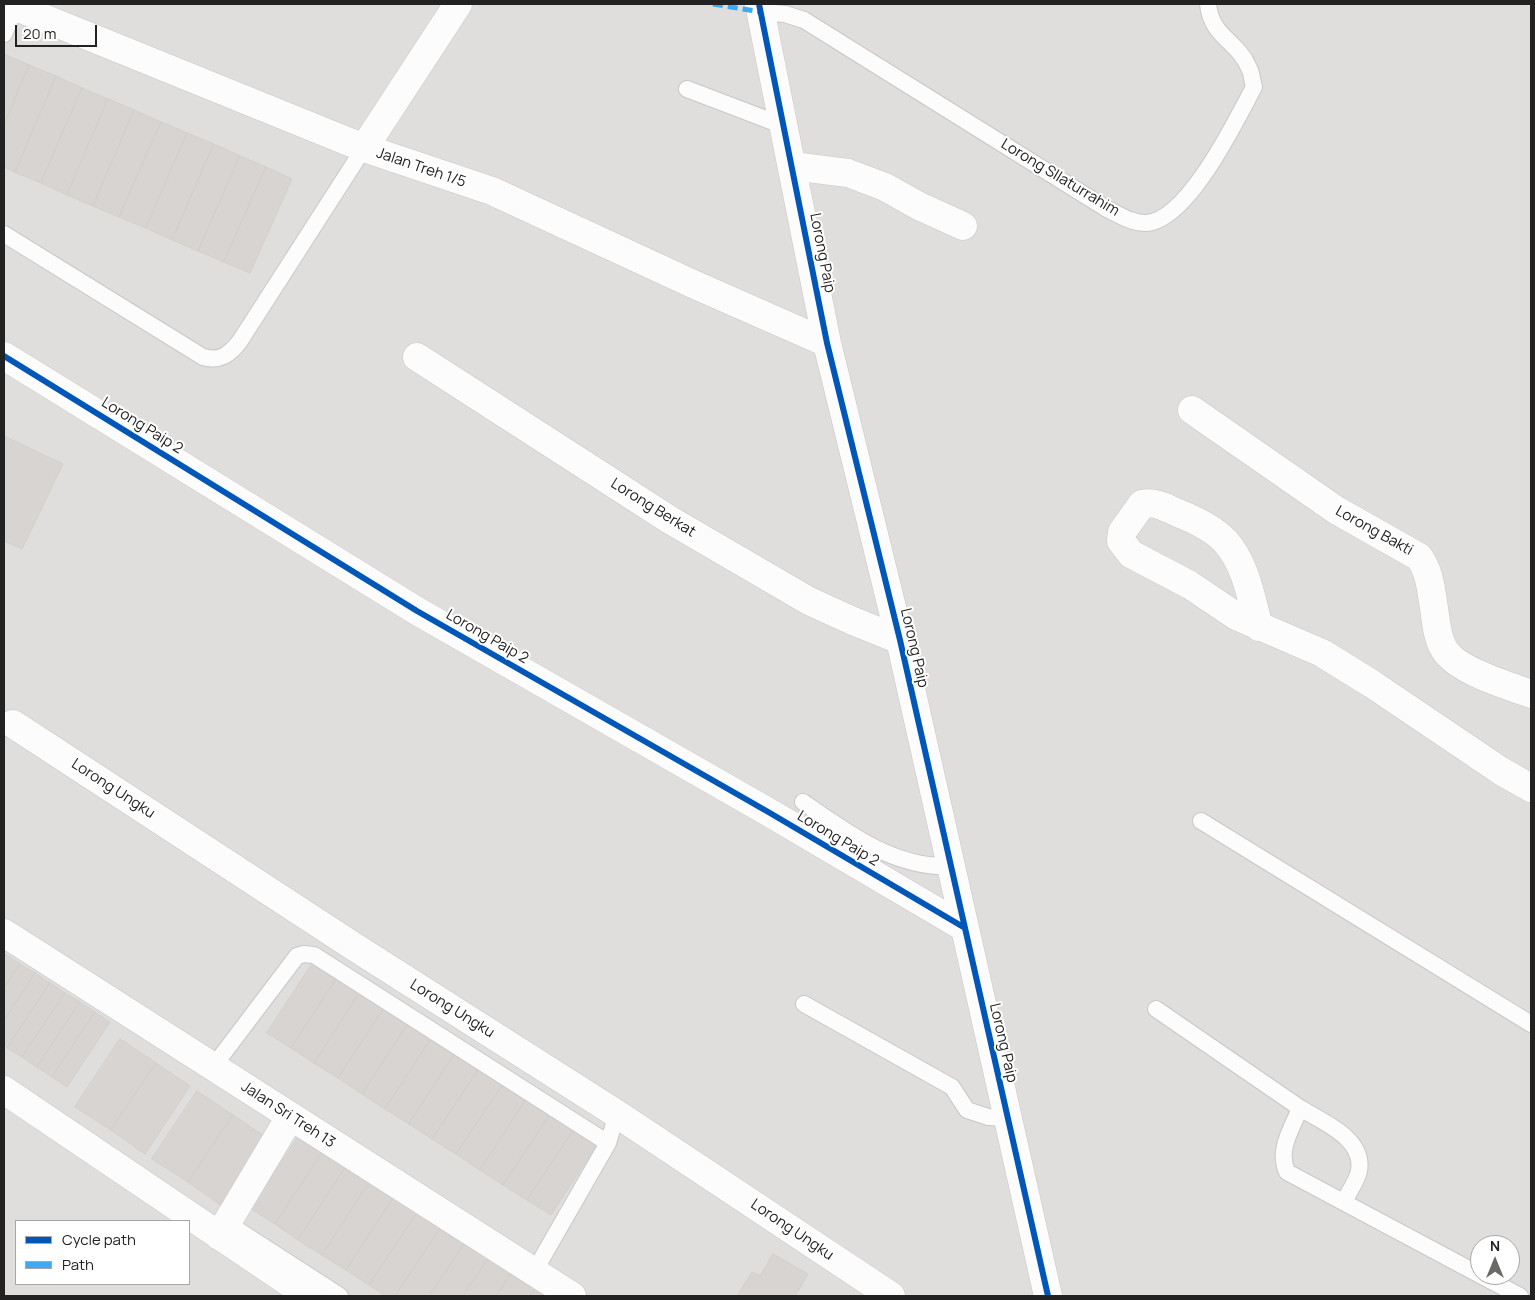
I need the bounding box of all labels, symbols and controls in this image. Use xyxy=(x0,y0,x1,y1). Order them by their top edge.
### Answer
scale bar xyxy=(18,15,100,47)
text: 20 m xyxy=(23,23,56,44)
street label: Lorong SIlaturrahim xyxy=(998,136,1122,220)
street label: Jalan Treh 1/5 xyxy=(374,144,468,192)
street label: Lorong Paip xyxy=(805,212,839,294)
street label: Lorong Paip 2 xyxy=(98,394,186,458)
street label: Lorong Berkat xyxy=(607,475,699,541)
street label: Lorong Bakti xyxy=(1332,502,1416,560)
street label: Lorong Paip 2 xyxy=(442,606,532,668)
street label: Lorong Paip xyxy=(896,607,932,689)
street label: Lorong Ungku xyxy=(68,755,158,823)
street label: Lorong Paip 2 xyxy=(794,807,882,871)
street label: Lorong Ungku xyxy=(406,976,498,1042)
street label: Lorong Paip xyxy=(985,1002,1021,1084)
street label: Jalan Sri Treh 13 xyxy=(238,1078,338,1152)
street label: Lorong Ungku xyxy=(747,1196,837,1264)
legend xyxy=(15,1220,190,1285)
text: Cycle path xyxy=(62,1229,136,1250)
north arrow xyxy=(1470,1235,1520,1285)
text: N xyxy=(1490,1236,1500,1255)
text: Path xyxy=(62,1254,94,1275)

